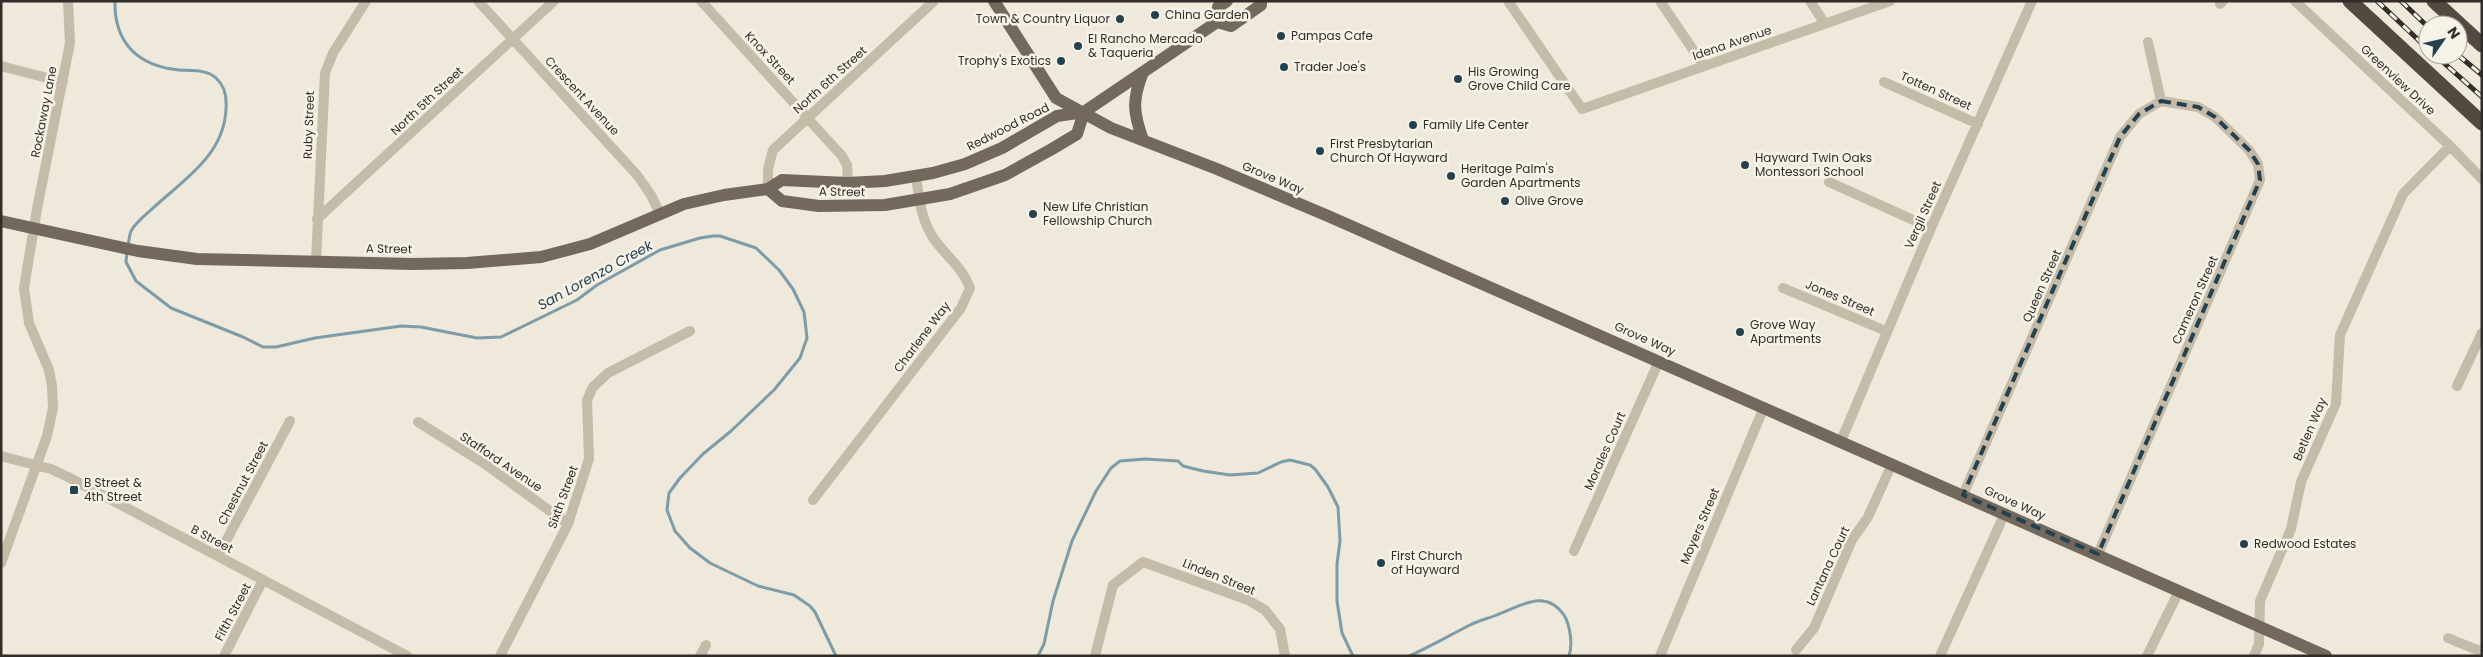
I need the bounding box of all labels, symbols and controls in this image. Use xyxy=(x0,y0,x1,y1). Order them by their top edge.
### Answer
place label: China Garden xyxy=(1165,6,1249,23)
marker: China Garden xyxy=(1149,9,1161,21)
place label: Town & Country Liquor xyxy=(976,10,1111,27)
marker: Town & Country Liquor xyxy=(1114,13,1126,25)
north arrow xyxy=(2418,15,2468,65)
street label: Idena Avenue xyxy=(1690,21,1774,64)
text: N xyxy=(2443,23,2465,43)
street label: Knox Street xyxy=(741,27,799,88)
place label: Pampas Cafe xyxy=(1291,27,1373,44)
place label: El Rancho Mercado & Taqueria xyxy=(1088,30,1203,61)
marker: Pampas Cafe xyxy=(1275,30,1287,42)
marker: El Rancho Mercado & Taqueria xyxy=(1072,40,1084,52)
street label: Greenview Drive xyxy=(2357,40,2439,119)
street label: North 6th Street xyxy=(789,42,870,117)
street label: Crescent Avenue xyxy=(541,52,624,139)
place label: Trophy's Exotics xyxy=(958,52,1051,69)
marker: Trophy's Exotics xyxy=(1055,55,1067,67)
place label: Trader Joe's xyxy=(1294,58,1366,75)
marker: Trader Joe's xyxy=(1278,61,1290,73)
street label: North 5th Street xyxy=(387,62,467,139)
place label: His Growing Grove Child Care xyxy=(1468,63,1570,94)
street label: Rockaway Lane xyxy=(26,65,61,159)
street label: Totten Street xyxy=(1898,67,1975,114)
marker: His Growing Grove Child Care xyxy=(1452,73,1464,85)
street label: Ruby Street xyxy=(299,91,318,159)
street label: Redwood Road xyxy=(964,98,1052,155)
place label: Family Life Center xyxy=(1423,116,1529,133)
marker: Family Life Center xyxy=(1407,119,1419,131)
place label: First Presbytarian Church Of Hayward xyxy=(1330,135,1448,166)
marker: First Presbytarian Church Of Hayward xyxy=(1314,145,1326,157)
place label: Hayward Twin Oaks Montessori School xyxy=(1755,149,1872,180)
street label: Grove Way xyxy=(1240,157,1307,198)
marker: Hayward Twin Oaks Montessori School xyxy=(1739,159,1751,171)
place label: Heritage Palm's Garden Apartments xyxy=(1461,160,1581,191)
marker: Heritage Palm's Garden Apartments xyxy=(1445,170,1457,182)
street label: Vergil Street xyxy=(1900,178,1945,251)
street label: A Street xyxy=(819,183,865,200)
place label: Olive Grove xyxy=(1515,192,1583,209)
marker: Olive Grove xyxy=(1499,195,1511,207)
place label: New Life Christian Fellowship Church xyxy=(1043,198,1152,229)
marker: New Life Christian Fellowship Church xyxy=(1027,208,1039,220)
water label: San Lorenzo Creek xyxy=(534,235,657,315)
street label: A Street xyxy=(366,240,412,257)
street label: Queen Street xyxy=(2018,247,2065,325)
street label: Cameron Street xyxy=(2167,253,2222,347)
street label: Jones Street xyxy=(1803,275,1877,320)
street label: Charlene Way xyxy=(889,298,954,376)
place label: Grove Way Apartments xyxy=(1750,316,1821,347)
street label: Grove Way xyxy=(1612,317,1679,360)
marker: Grove Way Apartments xyxy=(1734,326,1746,338)
street label: Betlen Way xyxy=(2289,394,2331,463)
street label: Morales Court xyxy=(1580,409,1629,493)
street label: Stafford Avenue xyxy=(457,428,546,495)
street label: Chestnut Street xyxy=(213,438,272,528)
street label: Sixth Street xyxy=(543,463,582,531)
place label: B Street & 4th Street xyxy=(84,474,142,505)
street label: Grove Way xyxy=(1982,481,2049,524)
marker: B Street & 4th Street xyxy=(68,484,80,496)
street label: Moyers Street xyxy=(1676,485,1723,567)
street label: B Street xyxy=(188,520,236,557)
street label: Lantana Court xyxy=(1802,523,1853,608)
place label: Redwood Estates xyxy=(2254,535,2356,552)
marker: Redwood Estates xyxy=(2238,538,2250,550)
place label: First Church of Hayward xyxy=(1391,547,1462,578)
street label: Linden Street xyxy=(1180,554,1258,599)
marker: First Church of Hayward xyxy=(1375,557,1387,569)
street label: Fifth Street xyxy=(210,580,255,644)

